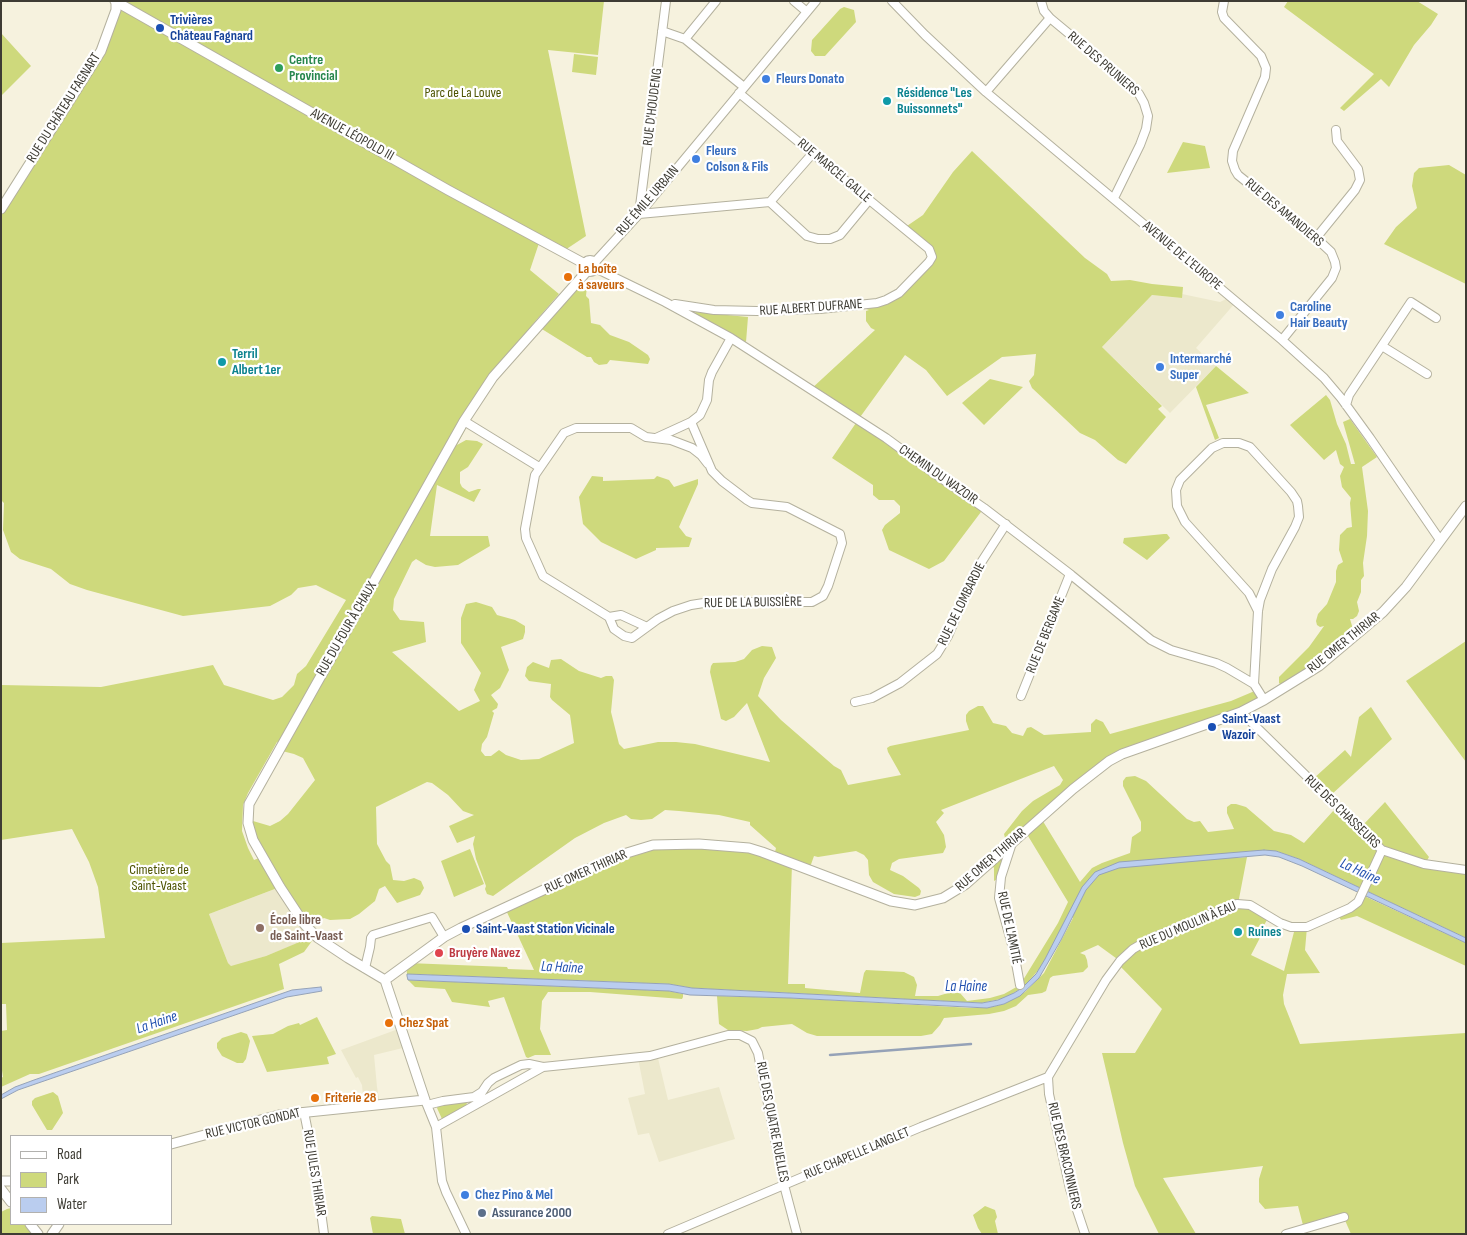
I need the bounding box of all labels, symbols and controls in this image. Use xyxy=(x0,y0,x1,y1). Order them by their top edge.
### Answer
place label: Trivières Château Fagnard xyxy=(170,12,253,44)
marker: Trivières Château Fagnard xyxy=(154,22,166,34)
street label: RUE DES PRUNIERS xyxy=(1064,28,1142,100)
street label: RUE DU CHÂTEAU FAGNART xyxy=(23,50,105,166)
place label: Centre Provincial xyxy=(289,52,338,84)
marker: Centre Provincial xyxy=(273,62,285,74)
street label: RUE D'HOUDENG xyxy=(640,67,666,147)
place label: Fleurs Donato xyxy=(776,71,844,87)
marker: Fleurs Donato xyxy=(760,73,772,85)
park label: Parc de La Louve xyxy=(425,85,501,101)
place label: Résidence "Les Buissonnets" xyxy=(897,85,972,118)
marker: Résidence "Les Buissonnets" xyxy=(881,95,893,107)
street label: AVENUE LÉOPOLD III xyxy=(307,105,397,165)
street label: RUE MARCEL GALLE xyxy=(794,135,874,207)
place label: Fleurs Colson & Fils xyxy=(706,143,768,176)
marker: Fleurs Colson & Fils xyxy=(690,153,702,165)
street label: RUE ÉMILE URBAIN xyxy=(613,163,683,239)
street label: RUE DES AMANDIERS xyxy=(1241,175,1327,251)
street label: AVENUE DE L'EUROPE xyxy=(1139,218,1225,294)
place label: La boîte à saveurs xyxy=(578,261,624,294)
marker: La boîte à saveurs xyxy=(562,271,574,283)
street label: RUE ALBERT DUFRANE xyxy=(759,296,863,320)
place label: Caroline Hair Beauty xyxy=(1290,299,1348,332)
marker: Caroline Hair Beauty xyxy=(1274,309,1286,321)
place label: Terril Albert 1er xyxy=(232,346,281,378)
place label: Intermarché Super xyxy=(1170,351,1232,384)
marker: Terril Albert 1er xyxy=(216,356,228,368)
marker: Intermarché Super xyxy=(1154,361,1166,373)
street label: CHEMIN DU WAZOIR xyxy=(895,441,981,509)
street label: RUE DE LOMBARDIE xyxy=(935,560,989,648)
street label: RUE DU FOUR À CHAUX xyxy=(313,579,381,679)
street label: RUE DE LA BUISSIÈRE xyxy=(704,594,802,612)
street label: RUE DE BERGAME xyxy=(1023,594,1069,676)
street label: RUE OMER THIRIAR xyxy=(1304,609,1384,677)
place label: Saint-Vaast Wazoir xyxy=(1222,711,1281,744)
marker: Saint-Vaast Wazoir xyxy=(1206,721,1218,733)
street label: RUE DES CHASSEURS xyxy=(1301,772,1383,852)
street label: RUE OMER THIRIAR xyxy=(952,825,1030,895)
street label: RUE OMER THIRIAR xyxy=(542,846,630,898)
water label: La Haine xyxy=(1337,855,1383,889)
park label: Cimetière de Saint-Vaast xyxy=(129,862,189,894)
street label: RUE DE L'AMITIÉ xyxy=(993,890,1025,966)
street label: RUE DU MOULIN À EAU xyxy=(1137,898,1239,954)
place label: École libre de Saint-Vaast xyxy=(270,912,343,944)
place label: Saint-Vaast Station Vicinale xyxy=(476,921,615,937)
marker: École libre de Saint-Vaast xyxy=(254,922,266,934)
marker: Saint-Vaast Station Vicinale xyxy=(460,923,472,935)
place label: Ruines xyxy=(1248,924,1281,940)
marker: Ruines xyxy=(1232,926,1244,938)
place label: Bruyère Navez xyxy=(449,945,520,961)
marker: Bruyère Navez xyxy=(433,947,445,959)
water label: La Haine xyxy=(540,958,584,978)
water label: La Haine xyxy=(945,978,987,996)
water label: La Haine xyxy=(134,1008,180,1038)
place label: Chez Spat xyxy=(399,1015,449,1031)
marker: Chez Spat xyxy=(383,1017,395,1029)
street label: RUE DES QUATRE RUELLES xyxy=(752,1060,792,1184)
place label: Friterie 28 xyxy=(325,1090,376,1106)
marker: Friterie 28 xyxy=(309,1092,321,1104)
street label: RUE DES BRACONNIERS xyxy=(1043,1101,1085,1211)
street label: RUE VICTOR GONDAT xyxy=(204,1105,302,1143)
street label: RUE CHAPELLE LANGLET xyxy=(802,1124,912,1184)
street label: RUE JULES THIRIAR xyxy=(299,1128,329,1218)
legend xyxy=(10,1135,172,1225)
text: Road xyxy=(57,1145,82,1164)
text: Park xyxy=(57,1170,79,1189)
place label: Chez Pino & Mel xyxy=(475,1187,553,1203)
marker: Chez Pino & Mel xyxy=(459,1189,471,1201)
text: Water xyxy=(57,1195,87,1214)
place label: Assurance 2000 xyxy=(492,1205,572,1221)
marker: Assurance 2000 xyxy=(476,1207,488,1219)

